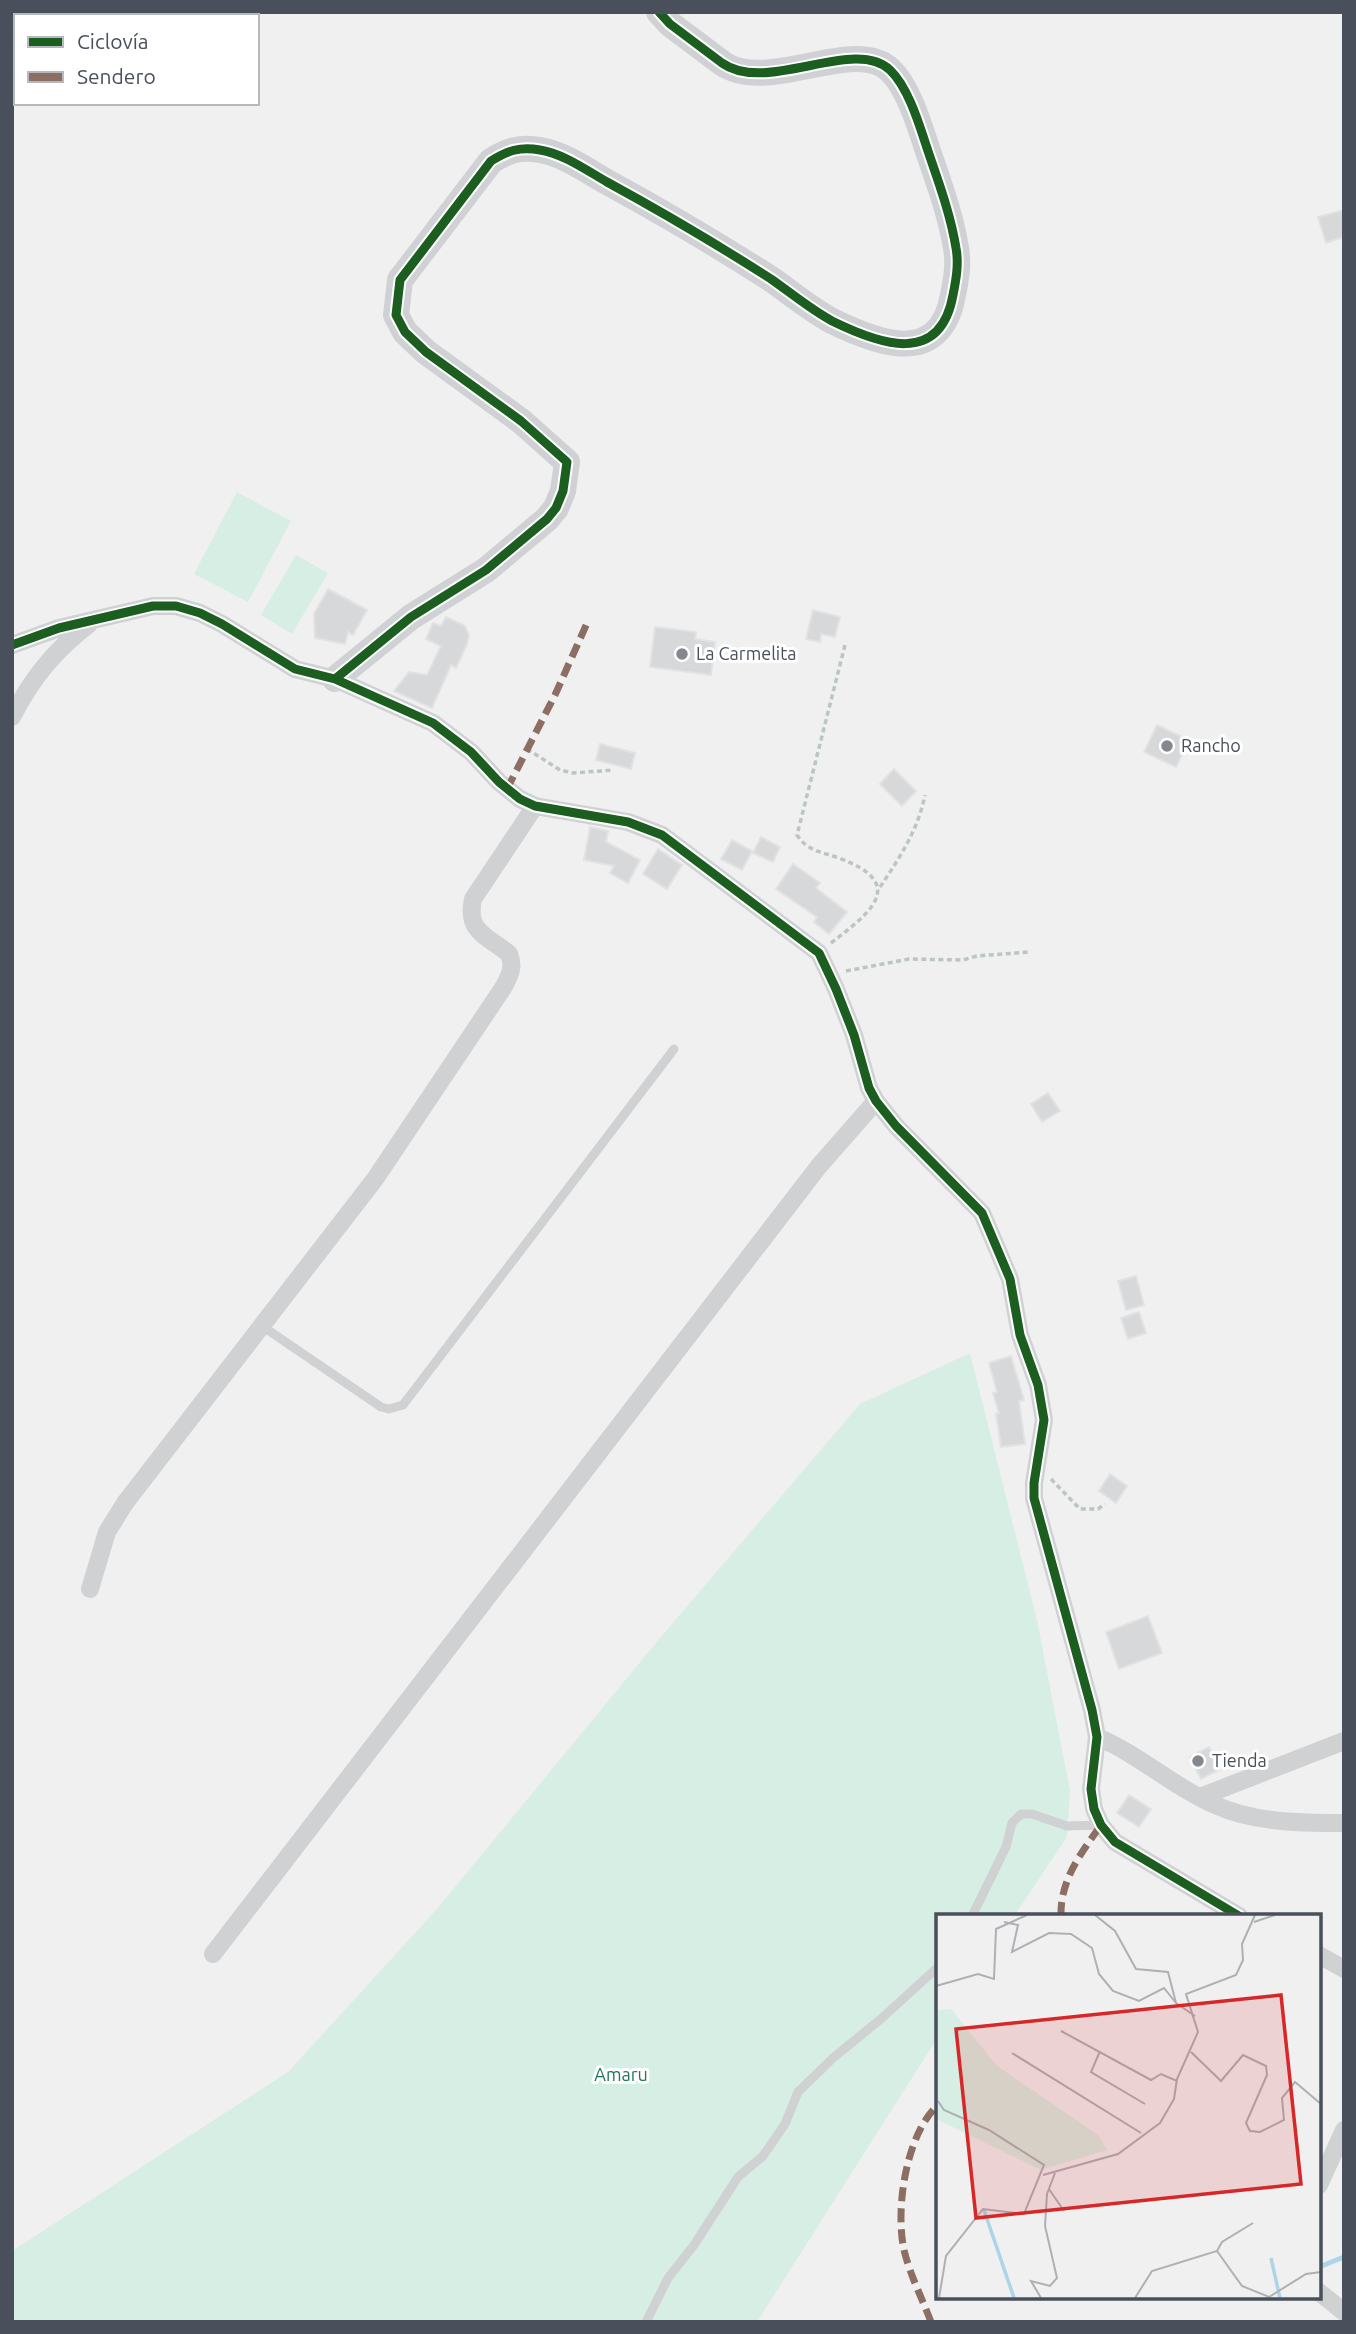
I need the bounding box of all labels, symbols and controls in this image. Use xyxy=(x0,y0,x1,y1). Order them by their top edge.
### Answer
legend xyxy=(14,14,259,105)
text: Ciclovía xyxy=(77,29,149,53)
text: Sendero xyxy=(77,64,156,88)
place label: La Carmelita xyxy=(696,643,797,663)
marker: La Carmelita xyxy=(674,646,690,662)
place label: Rancho xyxy=(1181,735,1241,755)
marker: Rancho xyxy=(1159,738,1175,754)
place label: Tienda xyxy=(1212,1750,1267,1770)
marker: Tienda xyxy=(1190,1753,1206,1769)
inset map xyxy=(936,1914,1321,2299)
park label: Amaru xyxy=(594,2064,648,2084)

